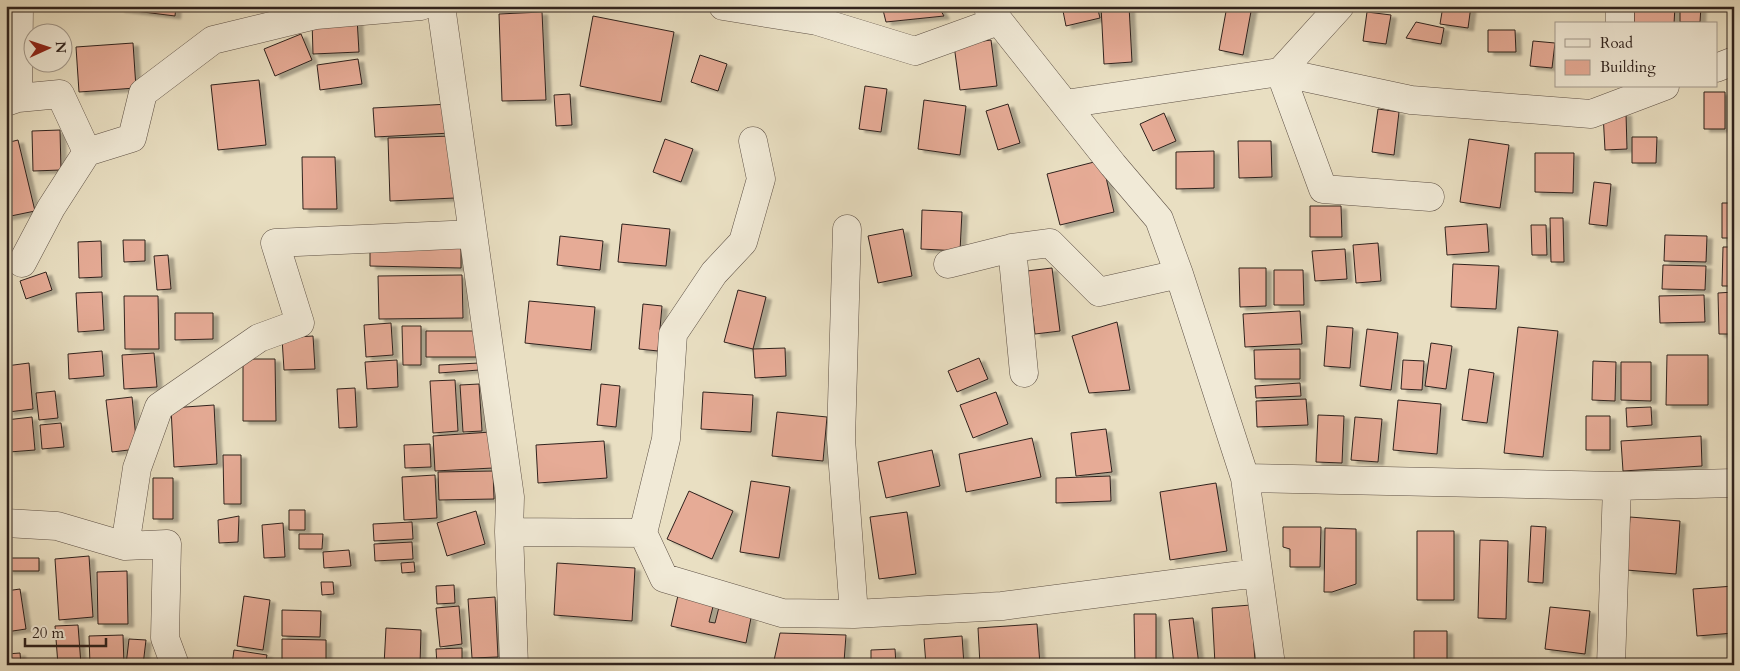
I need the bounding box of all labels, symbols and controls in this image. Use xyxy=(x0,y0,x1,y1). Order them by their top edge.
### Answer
north arrow xyxy=(22,22,72,72)
legend xyxy=(1555,22,1718,88)
text: Road xyxy=(1600,33,1633,53)
text: N xyxy=(51,41,70,54)
text: Building xyxy=(1600,57,1656,77)
scale bar xyxy=(25,616,106,648)
text: 20 m xyxy=(32,623,64,643)

